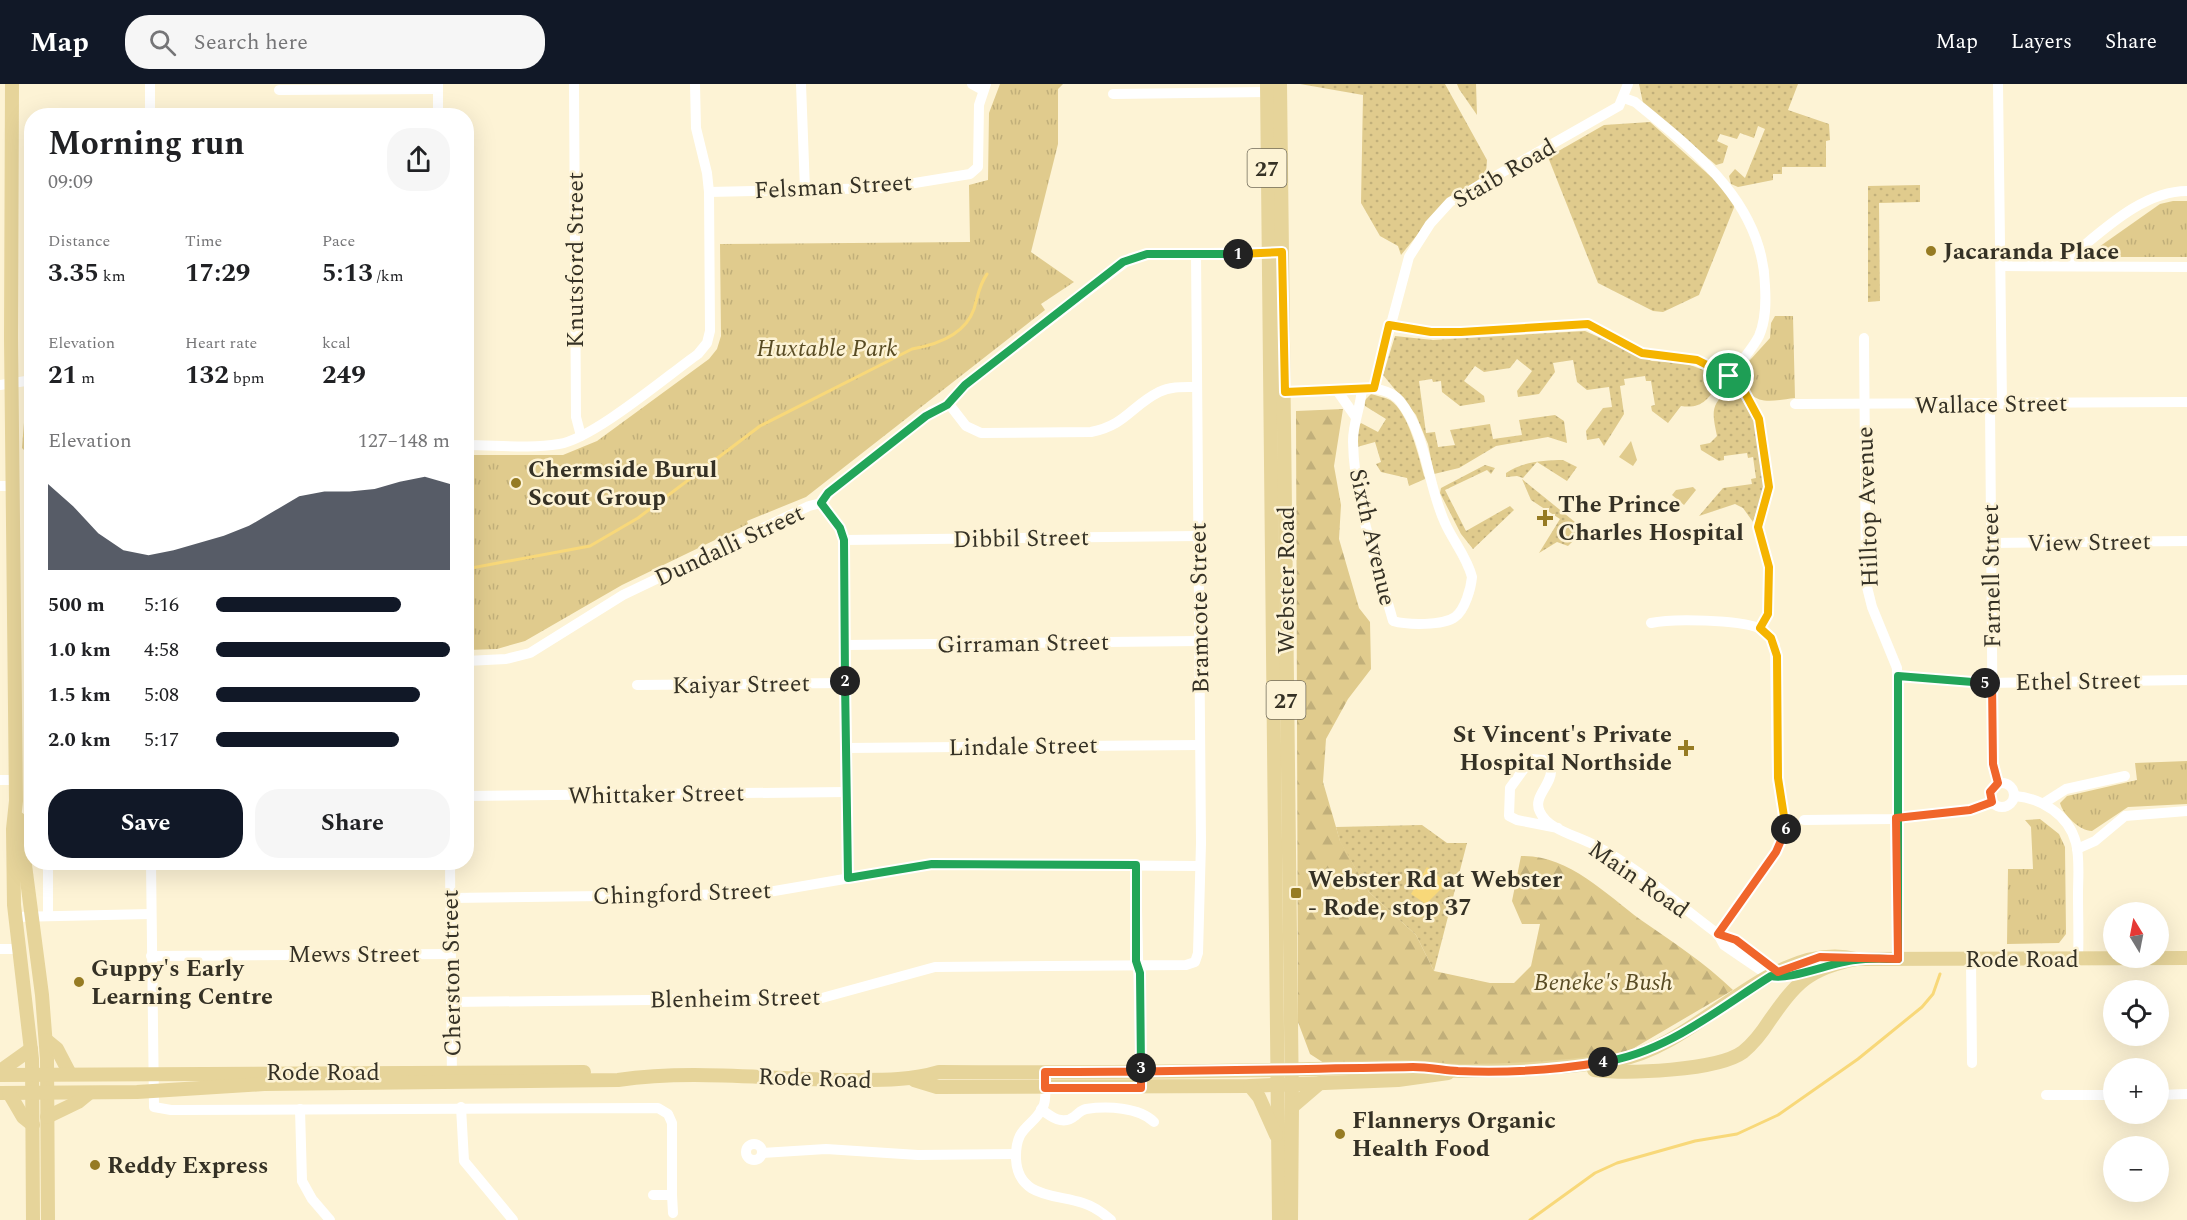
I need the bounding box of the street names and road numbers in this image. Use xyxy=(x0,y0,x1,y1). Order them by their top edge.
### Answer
street label: Staib Road xyxy=(1446,130,1563,218)
road number: 27 xyxy=(1248,149,1286,187)
street label: Felsman Street xyxy=(753,165,913,209)
street label: Knutsford Street xyxy=(558,172,594,348)
street label: Wallace Street xyxy=(1914,386,2068,424)
street label: Hilltop Avenue xyxy=(1847,426,1889,588)
street label: Sixth Avenue xyxy=(1339,465,1405,609)
street label: Dundalli Street xyxy=(649,495,810,596)
street label: Farnell Street xyxy=(1973,504,2011,648)
street label: Webster Road xyxy=(1269,506,1305,654)
street label: Dibbil Street xyxy=(953,520,1090,558)
street label: Bramcote Street xyxy=(1181,522,1219,694)
street label: View Street xyxy=(2027,524,2151,562)
street label: Girraman Street xyxy=(937,625,1109,663)
street label: Ethel Street xyxy=(2015,663,2141,701)
street label: Kaiyar Street xyxy=(672,666,810,704)
road number: 27 xyxy=(1266,681,1306,719)
street label: Lindale Street xyxy=(948,728,1098,766)
street label: Whittaker Street xyxy=(567,775,745,815)
street label: Main Road xyxy=(1580,832,1696,928)
street label: Chingford Street xyxy=(592,873,772,915)
street label: Cherston Street xyxy=(433,889,471,1057)
street label: Mews Street xyxy=(288,937,420,973)
street label: Rode Road xyxy=(1965,942,2079,978)
street label: Blenheim Street xyxy=(649,980,821,1018)
street label: Rode Road xyxy=(266,1055,380,1091)
street label: Rode Road xyxy=(757,1059,873,1099)

